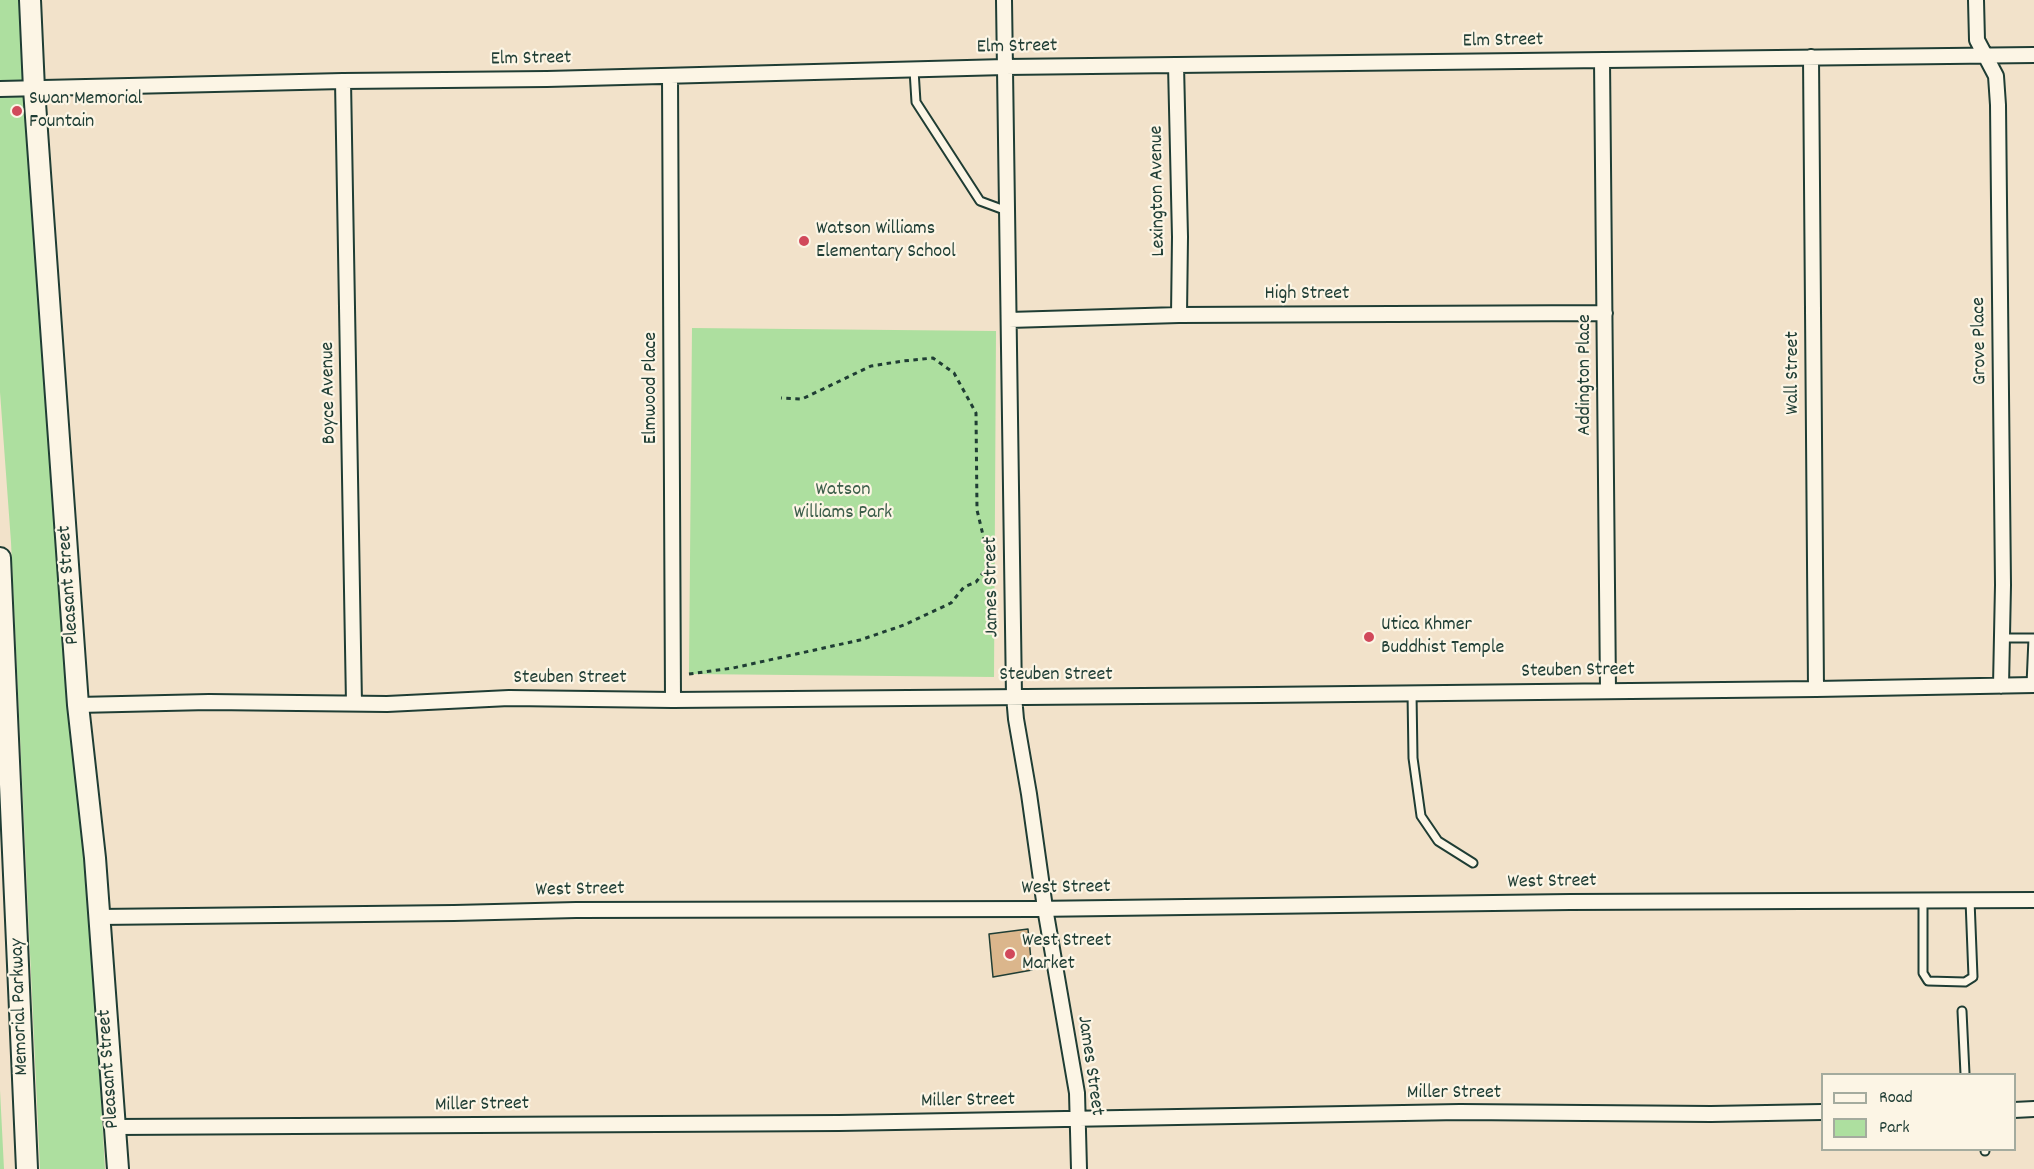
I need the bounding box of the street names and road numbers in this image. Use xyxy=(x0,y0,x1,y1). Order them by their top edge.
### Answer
street label: Elm Street xyxy=(1462,29,1544,55)
street label: Elm Street xyxy=(976,35,1058,61)
street label: Elm Street xyxy=(490,47,572,73)
street label: Lexington Avenue xyxy=(1146,125,1172,257)
street label: High Street xyxy=(1265,283,1349,307)
street label: Grove Place xyxy=(1968,297,1994,385)
street label: Addington Place xyxy=(1574,314,1598,436)
street label: Wall Street xyxy=(1782,331,1806,415)
street label: Elmwood Place xyxy=(640,332,664,444)
street label: Boyce Avenue xyxy=(317,341,343,445)
street label: Pleasant Street xyxy=(54,524,86,646)
street label: James Street xyxy=(980,536,1006,638)
street label: Steuben Street xyxy=(1521,659,1635,685)
street label: Steuben Street xyxy=(999,664,1113,688)
street label: Steuben Street xyxy=(513,667,627,691)
street label: West Street xyxy=(1507,870,1597,896)
street label: West Street xyxy=(1021,876,1111,902)
street label: West Street xyxy=(535,878,625,904)
street label: Memorial Parkway xyxy=(7,938,35,1076)
street label: Pleasant Street xyxy=(94,1008,126,1130)
street label: James Street xyxy=(1070,1014,1108,1118)
street label: Miller Street xyxy=(1407,1082,1501,1106)
street label: Miller Street xyxy=(921,1089,1015,1115)
street label: Miller Street xyxy=(435,1093,529,1119)

